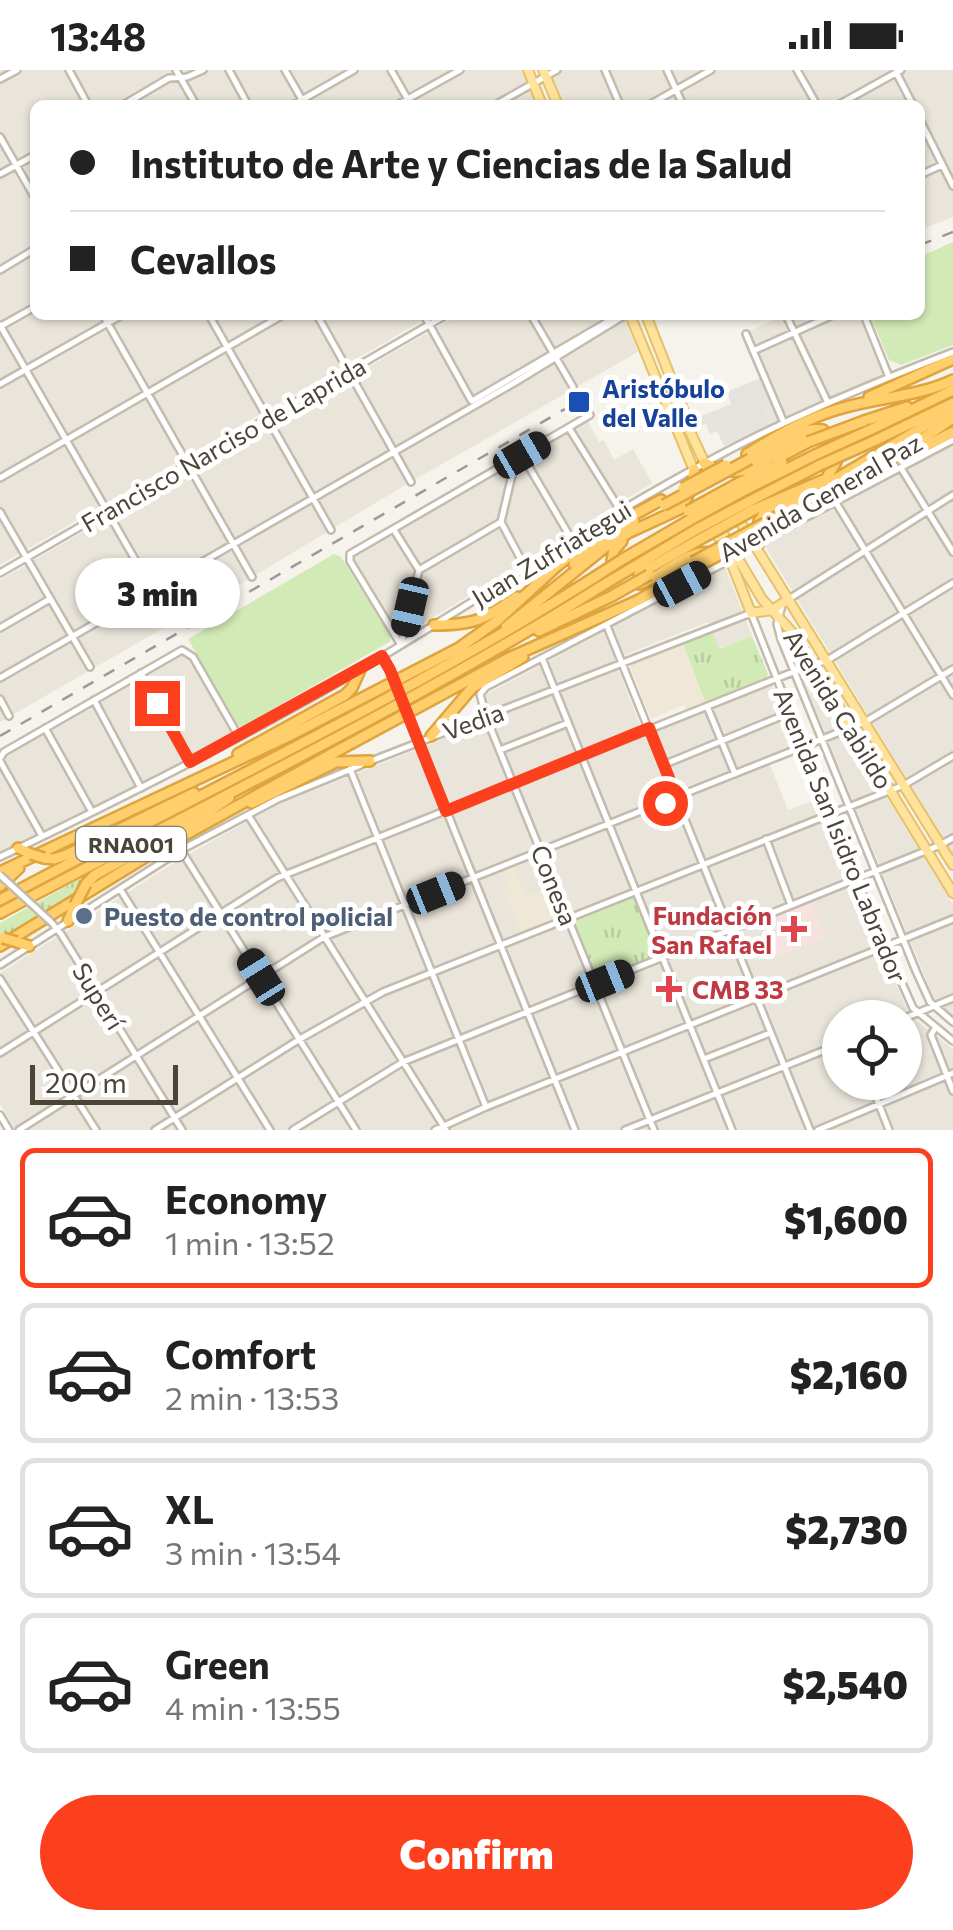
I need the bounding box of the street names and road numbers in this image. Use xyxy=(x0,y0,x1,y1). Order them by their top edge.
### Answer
street label: Francisco Narciso de Laprida xyxy=(76,350,370,538)
street label: Avenida General Paz xyxy=(713,427,927,567)
street label: Juan Zufriategui xyxy=(466,494,636,612)
street label: Avenida Cabildo xyxy=(778,624,900,794)
street label: Avenida San Isidro Labrador xyxy=(768,684,914,986)
street label: Vedia xyxy=(438,696,508,746)
road number: RNA001 xyxy=(76,827,186,861)
street label: Conesa xyxy=(525,840,585,930)
street label: Superí xyxy=(67,957,132,1036)

